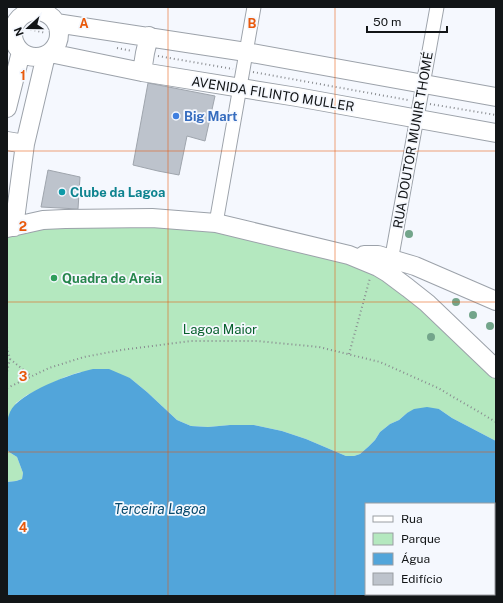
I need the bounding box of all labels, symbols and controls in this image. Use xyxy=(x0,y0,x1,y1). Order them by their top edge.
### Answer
north arrow xyxy=(8,8,48,48)
scale bar xyxy=(367,8,447,34)
text: 50 m xyxy=(373,15,401,29)
text: A xyxy=(79,16,89,31)
text: B xyxy=(248,16,257,31)
text: N xyxy=(12,25,26,38)
street label: RUA DOUTOR MUNIR THOMÉ xyxy=(389,50,436,229)
text: 1 xyxy=(20,68,26,83)
street label: AVENIDA FILINTO MULLER xyxy=(191,74,355,114)
place label: Big Mart xyxy=(184,109,237,124)
marker: Big Mart xyxy=(171,111,181,121)
place label: Clube da Lagoa xyxy=(70,185,165,200)
marker: Clube da Lagoa xyxy=(57,187,67,197)
text: 2 xyxy=(19,219,27,234)
place label: Quadra de Areia xyxy=(62,271,162,286)
marker: Quadra de Areia xyxy=(49,273,59,283)
park label: Lagoa Maior xyxy=(183,322,257,337)
text: 3 xyxy=(19,369,28,384)
water label: Terceira Lagoa xyxy=(114,501,206,517)
legend xyxy=(365,503,495,595)
text: Rua xyxy=(401,512,423,526)
text: 4 xyxy=(19,520,28,535)
text: Parque xyxy=(401,532,441,546)
text: Água xyxy=(401,552,430,566)
text: Edifício xyxy=(401,572,443,586)

